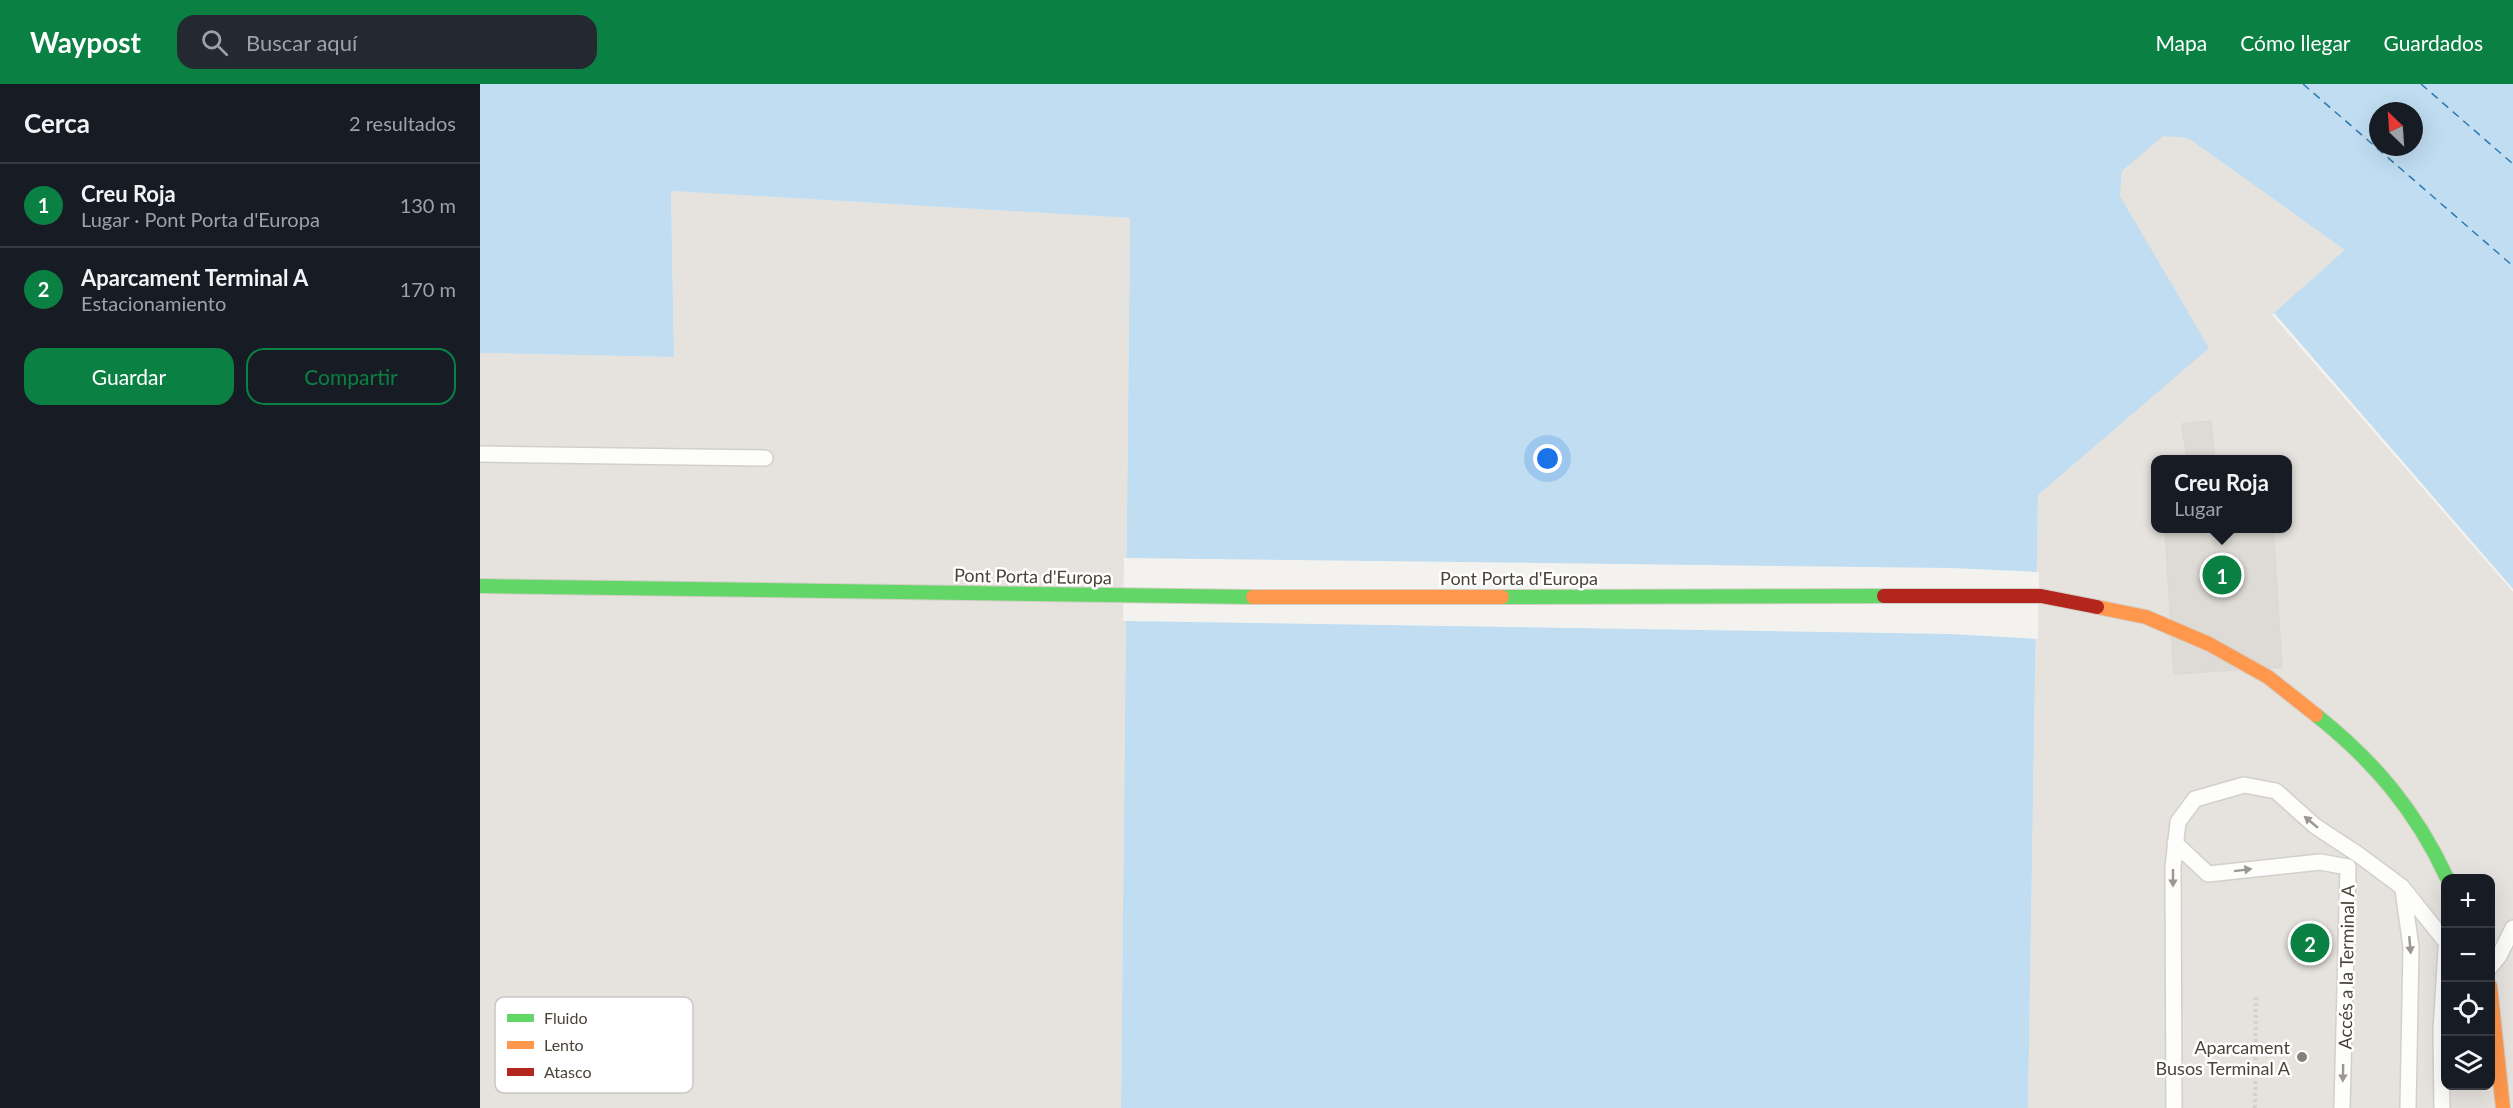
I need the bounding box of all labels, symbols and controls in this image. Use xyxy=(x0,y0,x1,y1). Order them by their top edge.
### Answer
search box xyxy=(177,15,597,69)
text: Waypost xyxy=(30,25,141,59)
icon: search xyxy=(198,26,231,59)
text: Buscar aquí xyxy=(246,29,357,56)
text: Mapa xyxy=(2155,30,2207,55)
text: Cómo llegar xyxy=(2240,30,2351,55)
text: Guardados xyxy=(2384,30,2483,55)
north arrow xyxy=(2369,102,2423,156)
text: Cerca xyxy=(24,107,90,139)
text: 2 resultados xyxy=(349,111,456,135)
text: Creu Roja xyxy=(81,180,176,207)
text: 1 xyxy=(38,193,49,217)
text: 130 m xyxy=(400,193,456,217)
text: Lugar · Pont Porta d'Europa xyxy=(81,207,320,231)
text: Aparcament Terminal A xyxy=(81,264,308,291)
text: 2 xyxy=(38,277,49,301)
text: 170 m xyxy=(400,277,456,301)
text: Estacionamiento xyxy=(81,291,226,315)
button: Guardar xyxy=(24,348,234,405)
button: Compartir xyxy=(246,348,456,405)
your location xyxy=(1533,444,1562,473)
popup xyxy=(2151,455,2292,533)
text: Creu Roja xyxy=(2174,469,2269,496)
text: Lugar xyxy=(2174,496,2223,520)
pin: 1 xyxy=(2202,552,2242,598)
street label: Pont Porta d'Europa xyxy=(954,564,1112,588)
street label: Pont Porta d'Europa xyxy=(1440,567,1598,589)
one-way arrow xyxy=(2304,816,2319,829)
one-way arrow xyxy=(2233,865,2252,874)
one-way arrow xyxy=(2168,869,2178,888)
map controls xyxy=(2441,874,2495,1090)
button: + xyxy=(2441,874,2495,928)
street label: Accés a la Terminal A xyxy=(2334,884,2358,1049)
pin: 2 xyxy=(2290,920,2330,966)
button: − xyxy=(2441,928,2495,982)
one-way arrow xyxy=(2406,936,2415,955)
button: locate xyxy=(2441,982,2495,1036)
legend xyxy=(495,997,693,1093)
text: Fluido xyxy=(544,1008,587,1027)
text: Lento xyxy=(544,1035,584,1054)
place label: Aparcament Busos Terminal A xyxy=(2156,1036,2291,1079)
button: layers xyxy=(2441,1036,2495,1090)
marker: Aparcament Busos Terminal A xyxy=(2295,1050,2309,1064)
text: Atasco xyxy=(544,1062,592,1081)
one-way arrow xyxy=(2338,1063,2348,1082)

